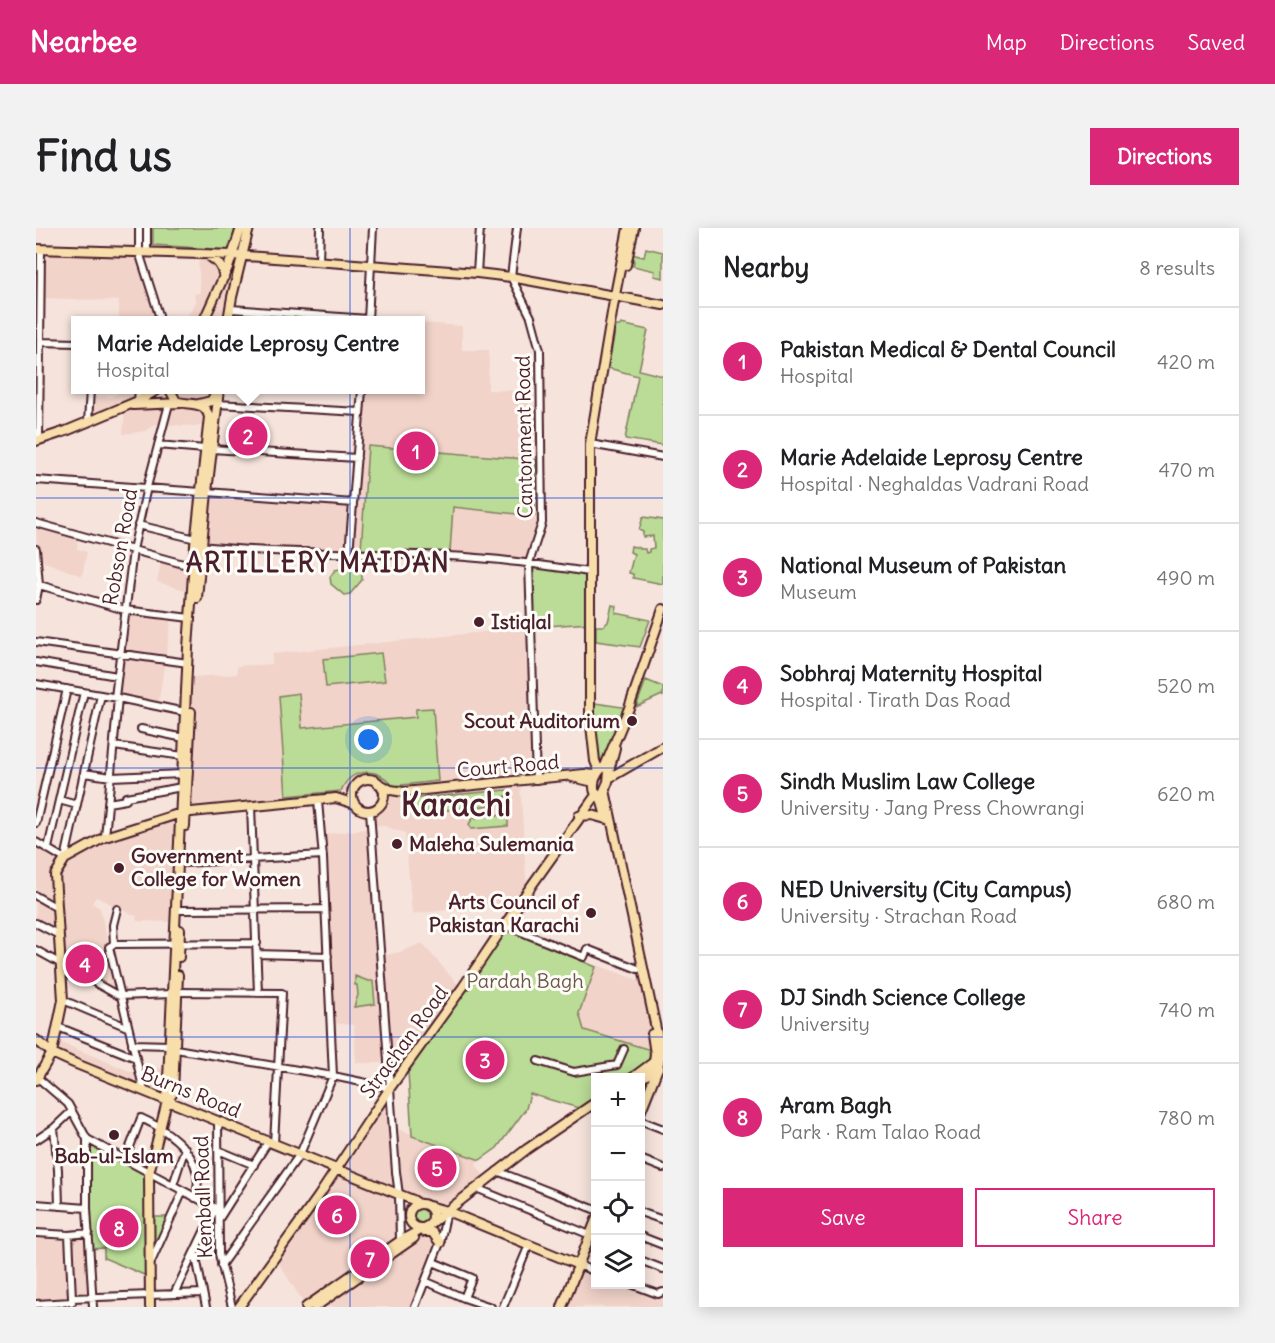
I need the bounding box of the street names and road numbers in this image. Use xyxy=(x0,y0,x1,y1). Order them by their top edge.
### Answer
street label: Cantonment Road xyxy=(510,355,537,519)
street label: Robson Road xyxy=(97,486,142,607)
street label: Court Road xyxy=(456,749,560,782)
street label: Strachan Road xyxy=(354,980,453,1103)
street label: Burns Road xyxy=(138,1060,245,1123)
street label: Kemball Road xyxy=(188,1135,217,1259)

